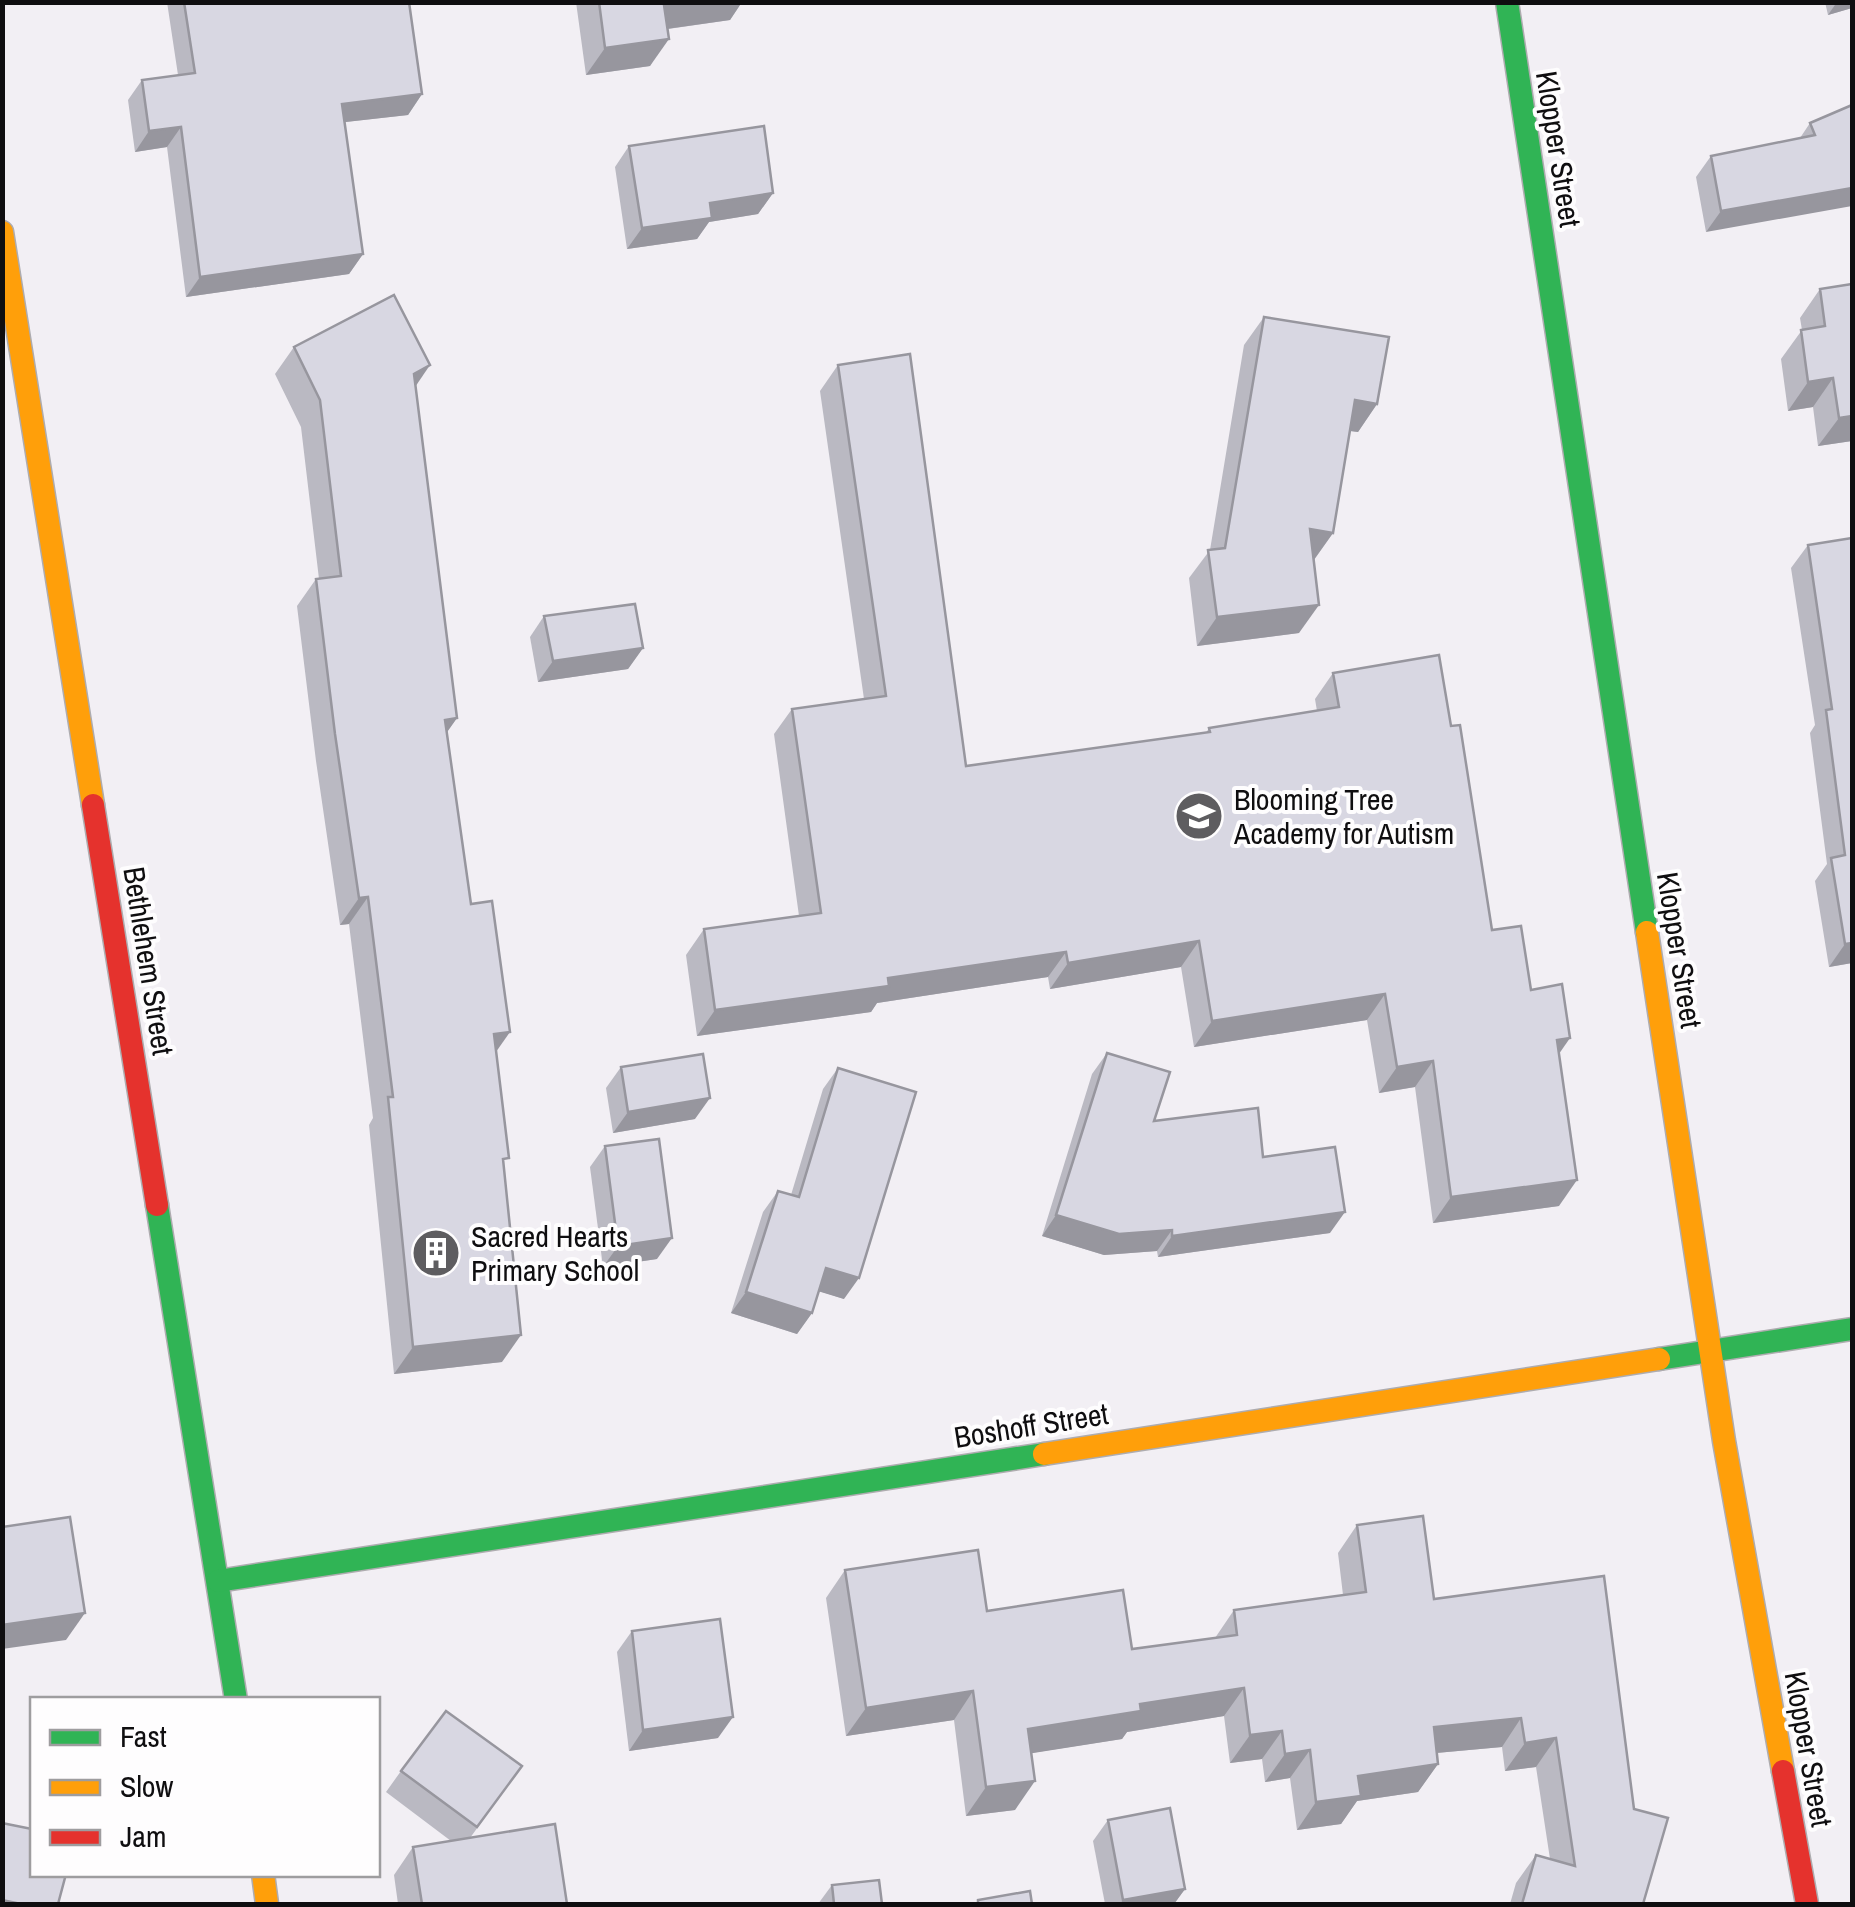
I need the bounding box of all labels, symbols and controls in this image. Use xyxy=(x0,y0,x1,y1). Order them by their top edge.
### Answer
street label: Klopper Street xyxy=(1527,68,1591,230)
place label: Blooming Tree Academy for Autism xyxy=(1233,779,1454,853)
school or university icon: Blooming Tree Academy for Autism xyxy=(1173,790,1225,842)
street label: Bethlehem Street xyxy=(114,864,184,1058)
street label: Klopper Street xyxy=(1648,869,1712,1031)
place label: Sacred Hearts Primary School xyxy=(471,1216,639,1290)
building icon: Sacred Hearts Primary School xyxy=(410,1227,462,1279)
street label: Boshoff Street xyxy=(951,1393,1111,1457)
street label: Klopper Street xyxy=(1776,1668,1842,1830)
legend xyxy=(30,1697,380,1877)
text: Fast xyxy=(120,1716,167,1756)
text: Slow xyxy=(120,1766,174,1806)
text: Jam xyxy=(120,1816,166,1856)

